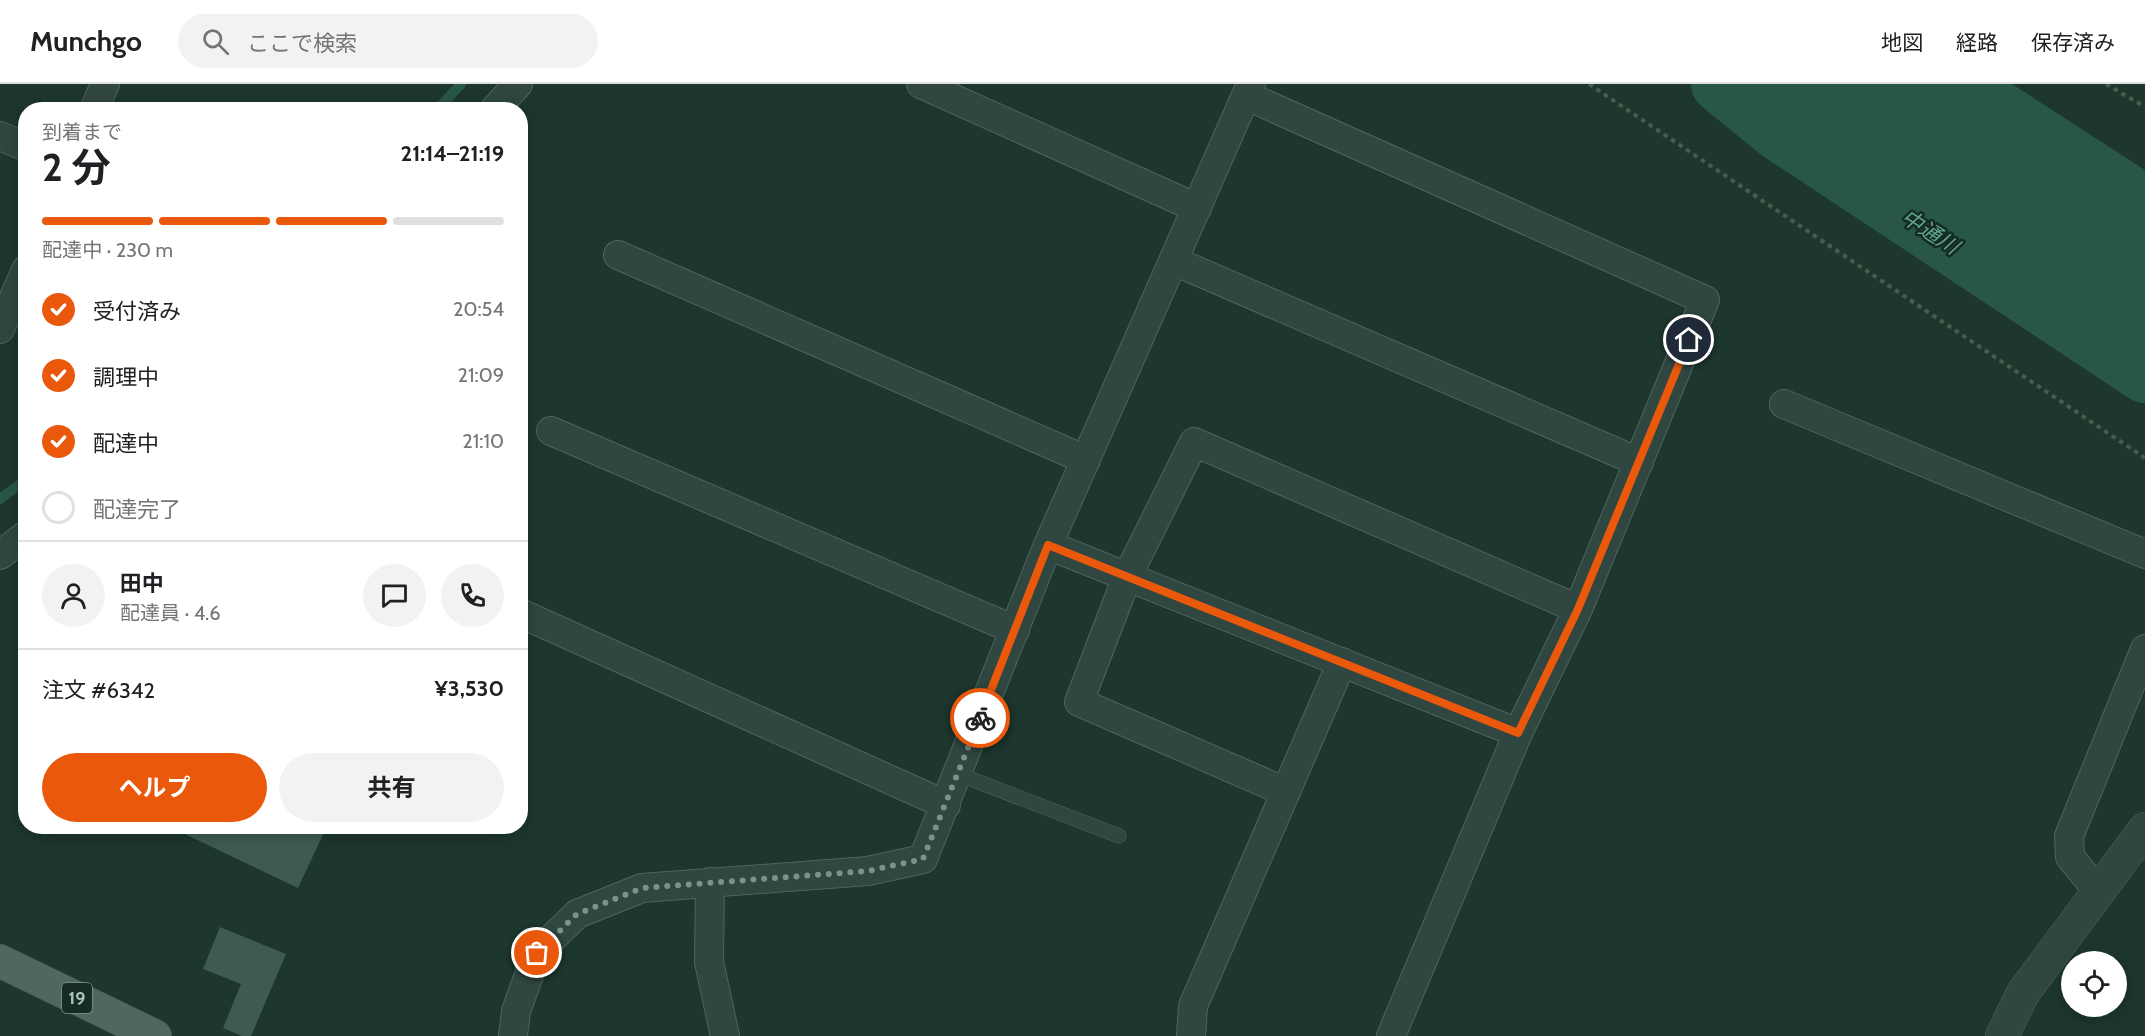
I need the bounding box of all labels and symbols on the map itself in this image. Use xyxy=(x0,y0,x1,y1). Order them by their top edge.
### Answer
water label: 中通川 xyxy=(1897,204,1965,260)
pin xyxy=(1663,314,1714,365)
courier xyxy=(950,688,1010,748)
pin xyxy=(511,927,562,978)
road number: 19 xyxy=(62,983,92,1013)

